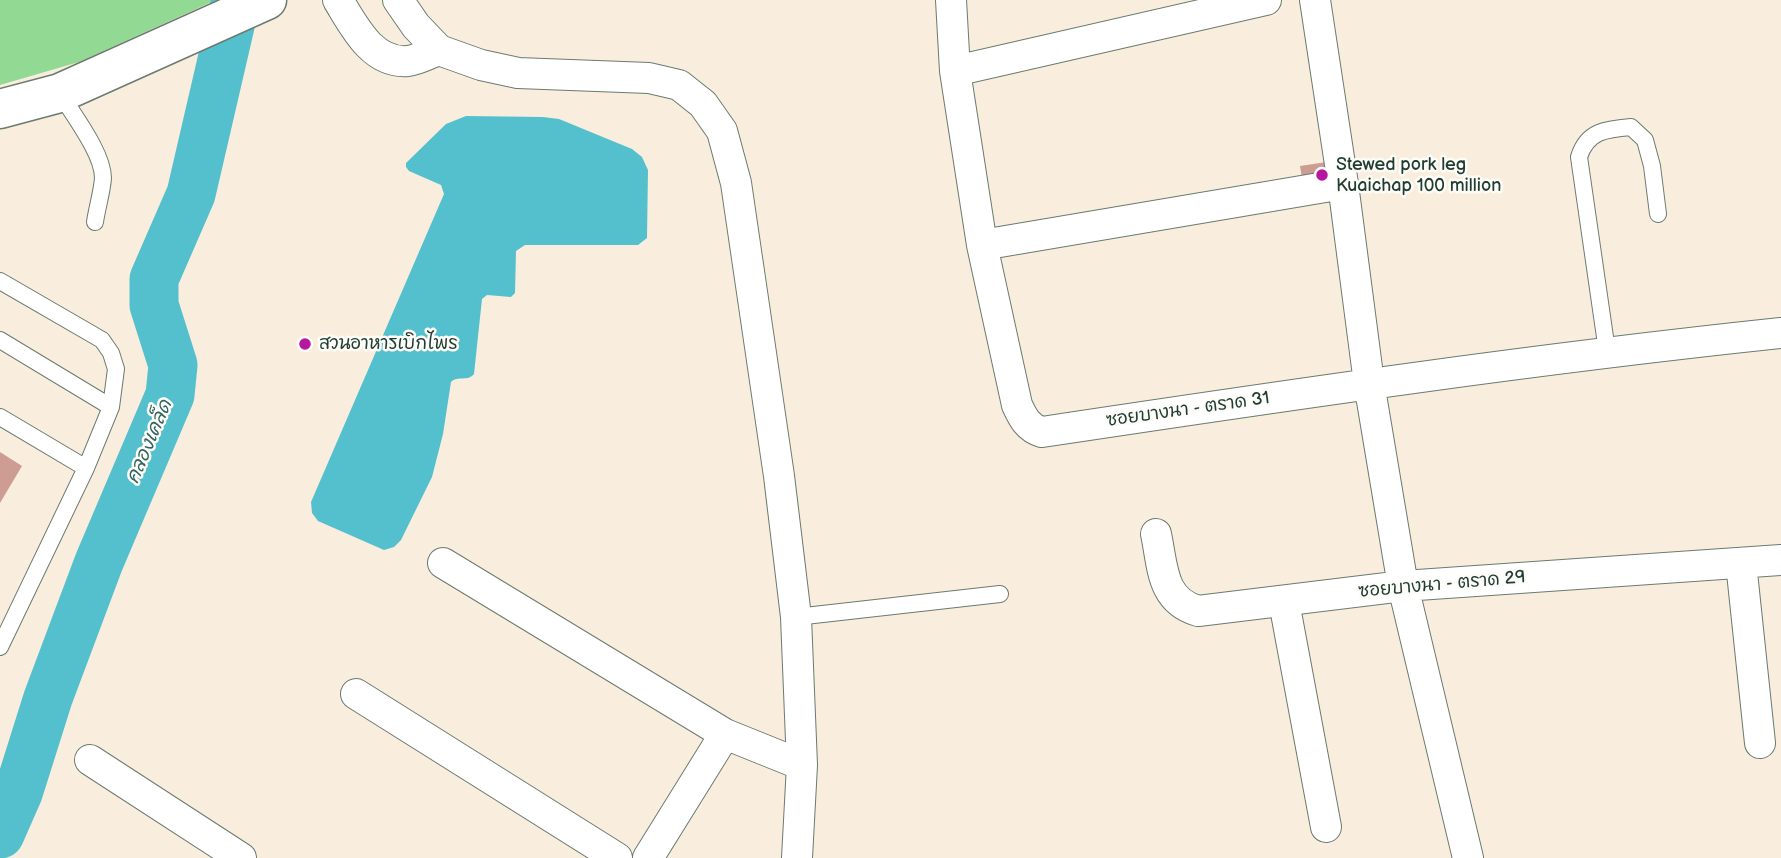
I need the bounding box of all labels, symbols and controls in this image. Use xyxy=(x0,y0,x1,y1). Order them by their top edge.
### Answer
place label: Stewed pork leg Kuaichap 100 million xyxy=(1336,154,1501,196)
marker: Stewed pork leg Kuaichap 100 million xyxy=(1314,167,1330,183)
place label: สวนอาหารเบิกไพร xyxy=(319,333,458,355)
marker: สวนอาหารเบิกไพร xyxy=(297,336,313,352)
street label: ซอยบางนา - ตราด 31 xyxy=(1105,388,1271,432)
water label: คลองเคล็ด xyxy=(122,397,178,487)
street label: ซอยบางนา - ตราด 29 xyxy=(1358,567,1526,603)

